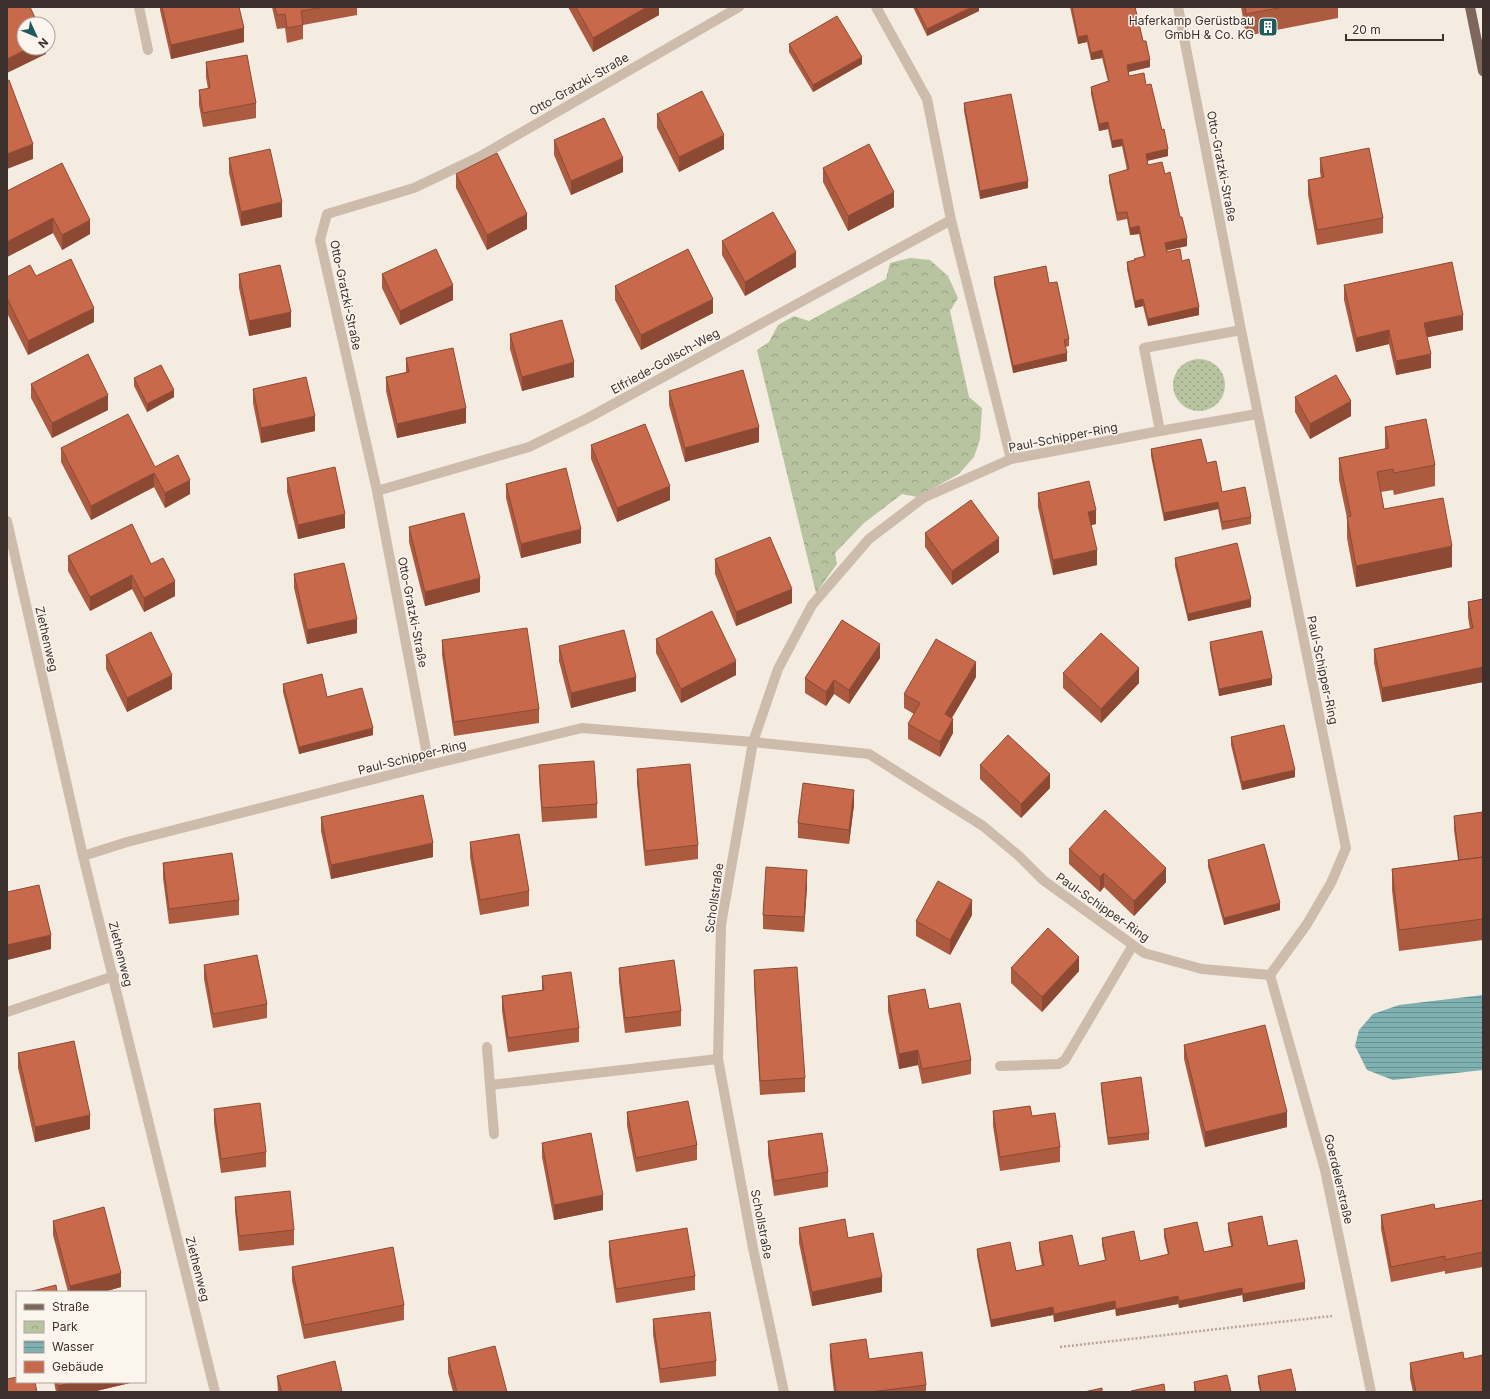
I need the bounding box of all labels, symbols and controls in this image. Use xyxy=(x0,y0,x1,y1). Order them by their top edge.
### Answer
place label: Haferkamp Gerüstbau GmbH & Co. KG xyxy=(1129,13,1254,42)
north arrow xyxy=(16,16,56,56)
building icon: Haferkamp Gerüstbau GmbH & Co. KG xyxy=(1257,16,1279,38)
scale bar xyxy=(1346,16,1443,42)
text: 20 m xyxy=(1352,22,1381,37)
text: N xyxy=(35,35,51,51)
street label: Otto-Gratzki-Straße xyxy=(527,49,631,119)
street label: Otto-Gratzki-Straße xyxy=(1204,109,1240,223)
street label: Otto-Gratzki-Straße xyxy=(327,238,365,352)
street label: Elfriede-Gollsch-Weg xyxy=(608,325,722,397)
street label: Paul-Schipper-Ring xyxy=(1007,419,1119,455)
street label: Otto-Gratzki-Straße xyxy=(395,555,431,669)
street label: Ziethenweg xyxy=(32,605,62,673)
street label: Paul-Schipper-Ring xyxy=(1304,614,1342,726)
street label: Paul-Schipper-Ring xyxy=(356,736,468,778)
street label: Schollstraße xyxy=(702,862,726,934)
street label: Paul-Schipper-Ring xyxy=(1053,869,1153,945)
street label: Ziethenweg xyxy=(106,920,136,988)
street label: Goerdelerstraße xyxy=(1321,1132,1357,1226)
street label: Schollstraße xyxy=(748,1188,776,1260)
street label: Ziethenweg xyxy=(183,1235,213,1303)
legend xyxy=(16,1291,146,1383)
text: Straße xyxy=(52,1299,89,1314)
text: Park xyxy=(52,1319,78,1334)
text: Wasser xyxy=(52,1339,95,1354)
text: Gebäude xyxy=(52,1359,104,1374)

